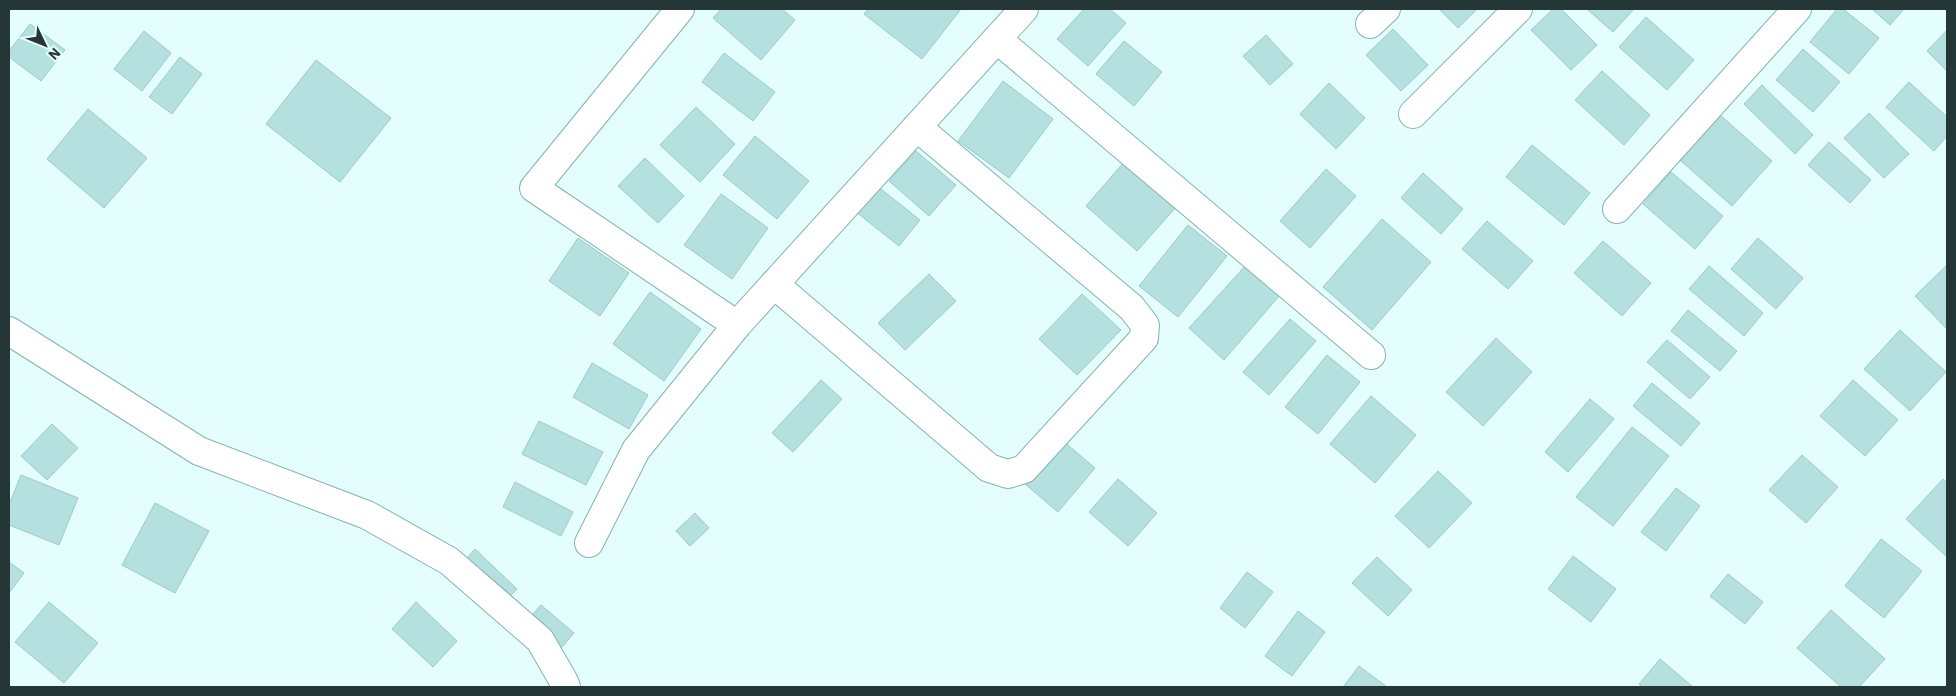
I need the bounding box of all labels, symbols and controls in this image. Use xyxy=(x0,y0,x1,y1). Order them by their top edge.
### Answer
north arrow xyxy=(20,20,70,70)
text: N xyxy=(44,44,65,64)

